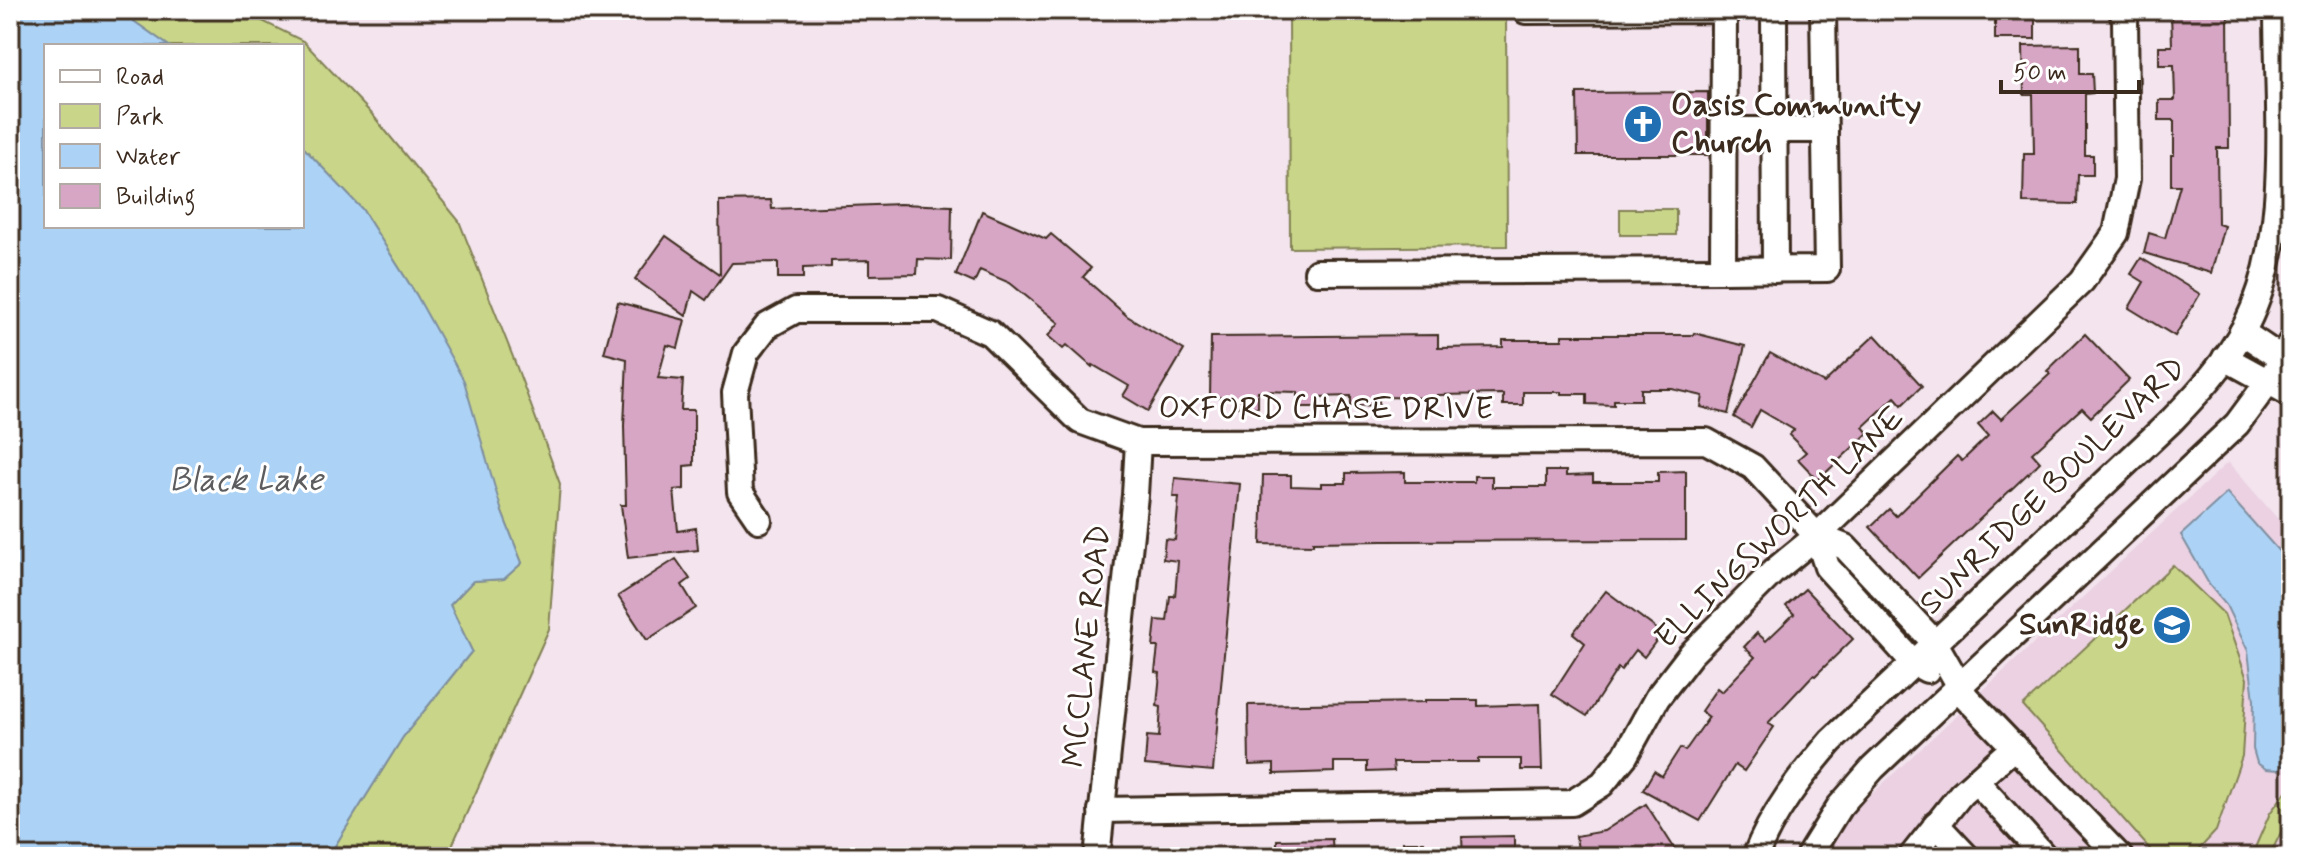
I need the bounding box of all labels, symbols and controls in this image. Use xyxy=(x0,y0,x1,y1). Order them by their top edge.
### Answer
legend xyxy=(44,44,304,228)
scale bar xyxy=(2001,44,2139,94)
text: 50 m xyxy=(2013,58,2067,89)
text: Road xyxy=(116,62,164,93)
place label: Oasis Community Church xyxy=(1671,85,1921,164)
text: Park xyxy=(116,102,164,133)
church icon: Oasis Community Church xyxy=(1622,103,1664,145)
text: Water xyxy=(116,142,181,173)
text: Building xyxy=(116,182,196,216)
street label: SUNRIDGE BOULEVARD xyxy=(1911,348,2195,624)
street label: OXFORD CHASE DRIVE xyxy=(1159,388,1493,430)
street label: ELLINGSWORTH LANE xyxy=(1646,398,1914,658)
water label: Black Lake xyxy=(169,458,325,503)
street label: MCCLANE ROAD xyxy=(1053,523,1121,769)
place label: SunRidge xyxy=(2019,604,2144,650)
school or university icon: SunRidge xyxy=(2151,604,2193,646)

